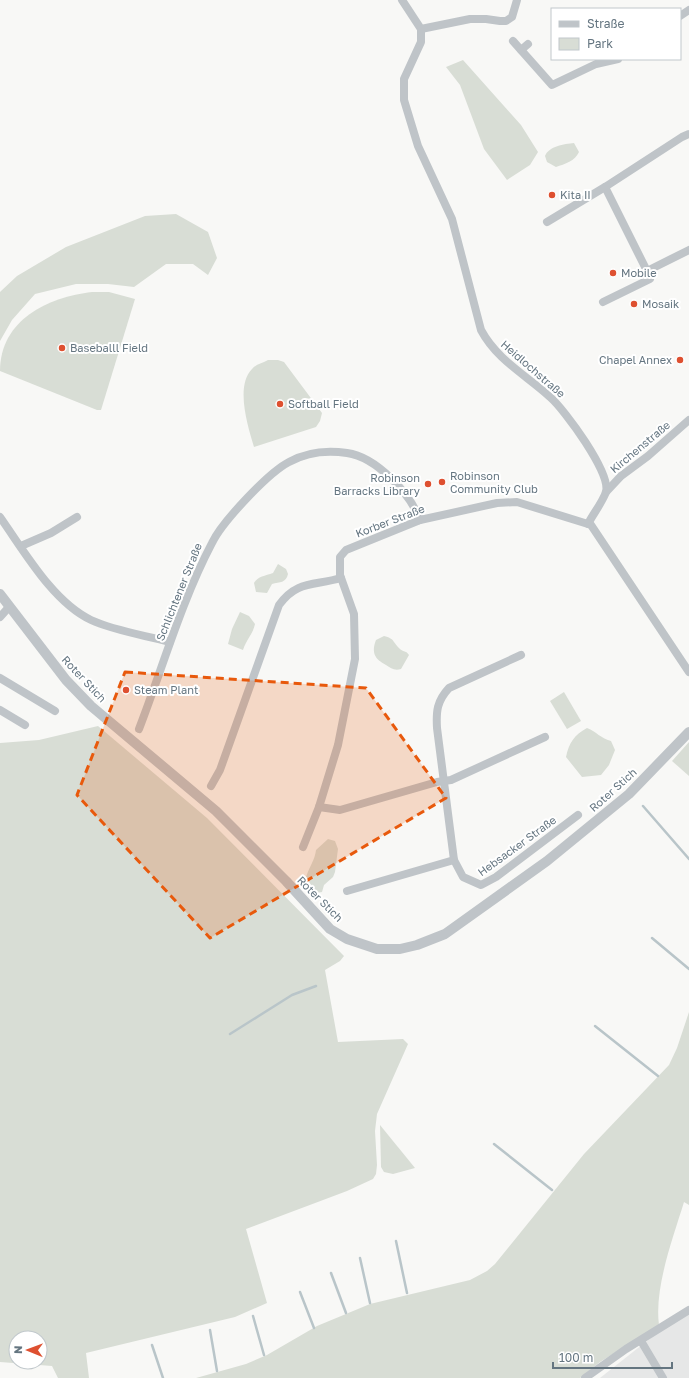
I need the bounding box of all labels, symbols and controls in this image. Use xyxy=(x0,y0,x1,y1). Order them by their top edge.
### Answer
legend xyxy=(551,8,681,60)
text: Straße xyxy=(587,16,625,31)
text: Park xyxy=(587,36,613,51)
place label: Kita II xyxy=(560,188,591,201)
marker: Kita II xyxy=(547,190,557,200)
place label: Mobile xyxy=(621,266,657,279)
marker: Mobile xyxy=(608,268,618,278)
place label: Mosaik xyxy=(642,297,679,310)
marker: Mosaik xyxy=(629,299,639,309)
street label: Heidlochstraße xyxy=(499,337,568,400)
place label: Baseballl Field xyxy=(70,341,148,354)
marker: Baseballl Field xyxy=(57,343,67,353)
place label: Chapel Annex xyxy=(599,353,672,366)
marker: Chapel Annex xyxy=(675,355,685,365)
place label: Softball Field xyxy=(288,397,359,410)
marker: Softball Field xyxy=(275,399,285,409)
street label: Kirchenstraße xyxy=(607,418,672,475)
place label: Robinson Community Club xyxy=(450,469,538,495)
place label: Robinson Barracks Library xyxy=(334,471,420,497)
marker: Robinson Community Club xyxy=(437,477,447,487)
marker: Robinson Barracks Library xyxy=(423,479,433,489)
street label: Korber Straße xyxy=(353,501,426,540)
street label: Schlichtener Straße xyxy=(153,541,204,643)
street label: Roter Stich xyxy=(60,653,109,705)
place label: Steam Plant xyxy=(134,683,198,696)
marker: Steam Plant xyxy=(121,685,131,695)
street label: Roter Stich xyxy=(586,765,639,814)
street label: Hebsacker Straße xyxy=(475,813,558,878)
street label: Roter Stich xyxy=(295,873,346,924)
north arrow xyxy=(8,1330,48,1370)
scale bar xyxy=(553,1344,672,1370)
text: N xyxy=(11,1346,24,1354)
text: 100 m xyxy=(559,1350,593,1365)

